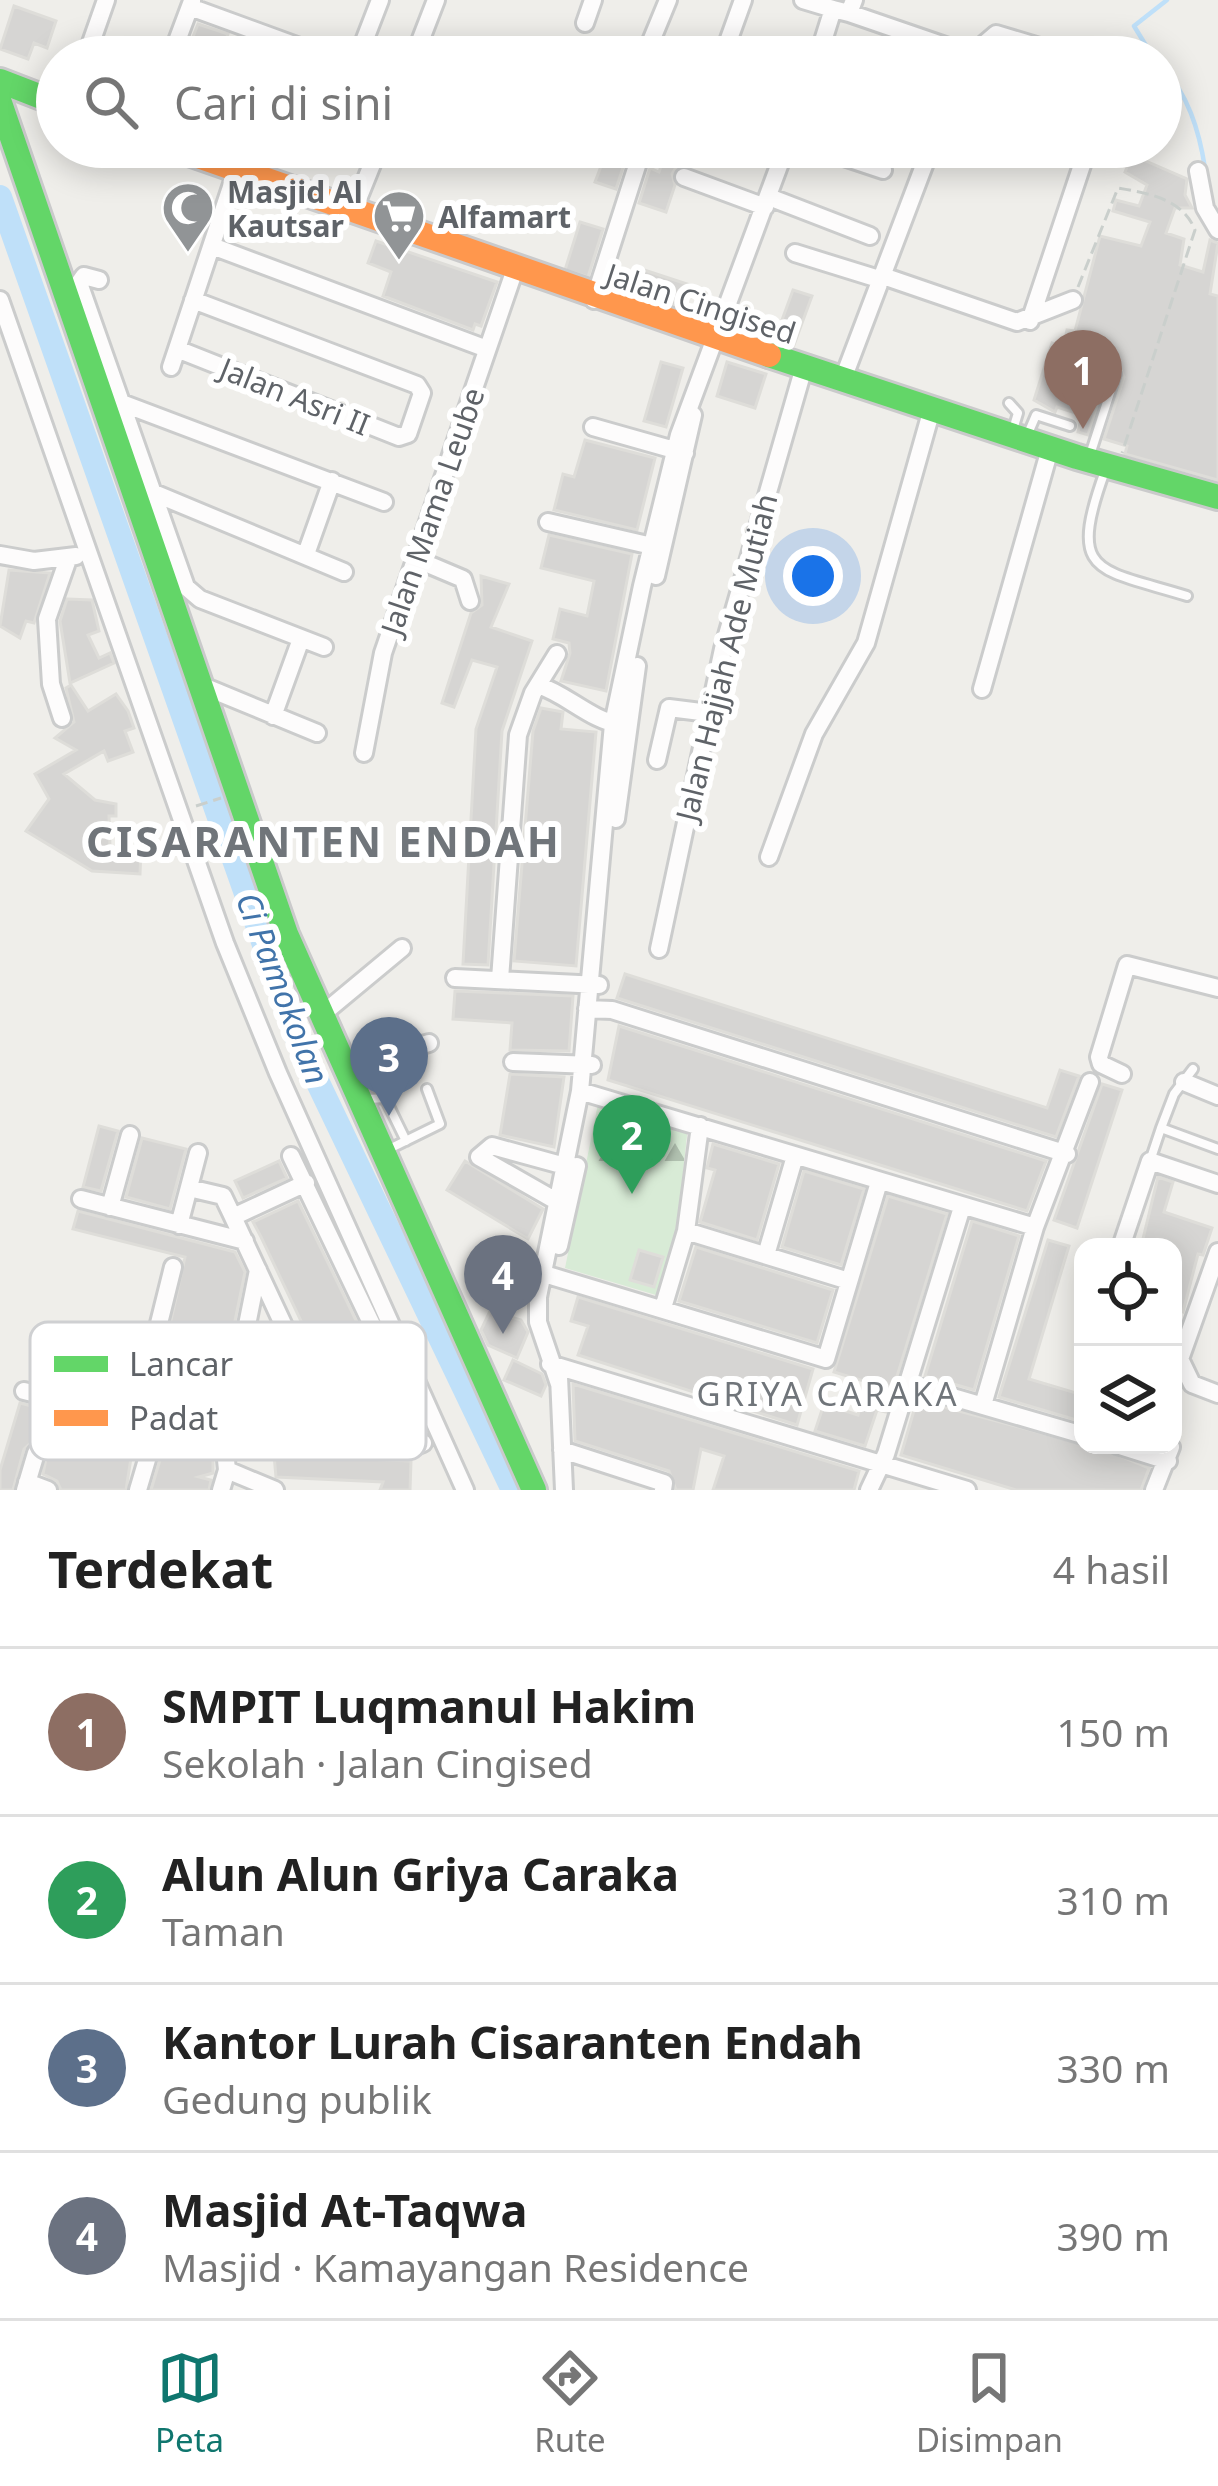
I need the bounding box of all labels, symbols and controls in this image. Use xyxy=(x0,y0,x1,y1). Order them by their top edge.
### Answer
search box xyxy=(36,36,1182,168)
icon: search xyxy=(78,69,144,135)
text: Cari di sini xyxy=(174,72,393,133)
place label: Masjid Al Kautsar xyxy=(227,171,363,246)
mosque icon: Masjid Al Kautsar xyxy=(160,180,216,254)
supermarket icon: Alfamart xyxy=(371,188,427,262)
place label: Alfamart xyxy=(438,196,571,237)
street label: Jalan Cingised xyxy=(598,252,801,353)
pin: 1 xyxy=(1044,330,1122,429)
street label: Jalan Asri II xyxy=(211,346,376,445)
street label: Jalan Mama Leube xyxy=(369,382,494,643)
street label: Jalan Hajjah Ade Mutiah xyxy=(665,489,786,828)
your location xyxy=(783,546,843,606)
district label: CISARANTEN ENDAH xyxy=(86,812,562,869)
water label: Ci Pamokolan xyxy=(226,886,340,1090)
pin: 3 xyxy=(350,1017,428,1116)
pin: 2 xyxy=(593,1095,671,1194)
pin: 4 xyxy=(464,1235,542,1334)
map controls xyxy=(1074,1238,1182,1454)
button: locate xyxy=(1074,1238,1182,1346)
legend xyxy=(30,1322,426,1460)
text: Lancar xyxy=(129,1341,234,1386)
button: layers xyxy=(1074,1346,1182,1454)
district label: GRIYA CARAKA xyxy=(696,1371,960,1416)
text: Padat xyxy=(129,1395,218,1440)
text: Terdekat xyxy=(48,1533,273,1603)
text: 4 hasil xyxy=(1053,1542,1170,1595)
text: SMPIT Luqmanul Hakim xyxy=(162,1675,696,1736)
text: 1 xyxy=(76,1705,98,1758)
text: 150 m xyxy=(1056,1705,1170,1758)
text: Sekolah · Jalan Cingised xyxy=(162,1736,593,1789)
text: Alun Alun Griya Caraka xyxy=(162,1843,679,1904)
text: 2 xyxy=(76,1873,98,1926)
text: 310 m xyxy=(1056,1873,1170,1926)
text: Taman xyxy=(162,1904,285,1957)
text: Kantor Lurah Cisaranten Endah xyxy=(162,2011,863,2072)
text: 3 xyxy=(76,2041,98,2094)
text: 330 m xyxy=(1056,2041,1170,2094)
text: Gedung publik xyxy=(162,2072,432,2125)
text: Masjid At-Taqwa xyxy=(162,2179,528,2240)
text: 4 xyxy=(76,2209,98,2262)
text: 390 m xyxy=(1056,2209,1170,2262)
text: Masjid · Kamayangan Residence xyxy=(162,2240,749,2293)
tab: Peta xyxy=(155,2345,224,2462)
tab: Rute xyxy=(534,2345,606,2462)
tab: Disimpan xyxy=(916,2345,1063,2462)

